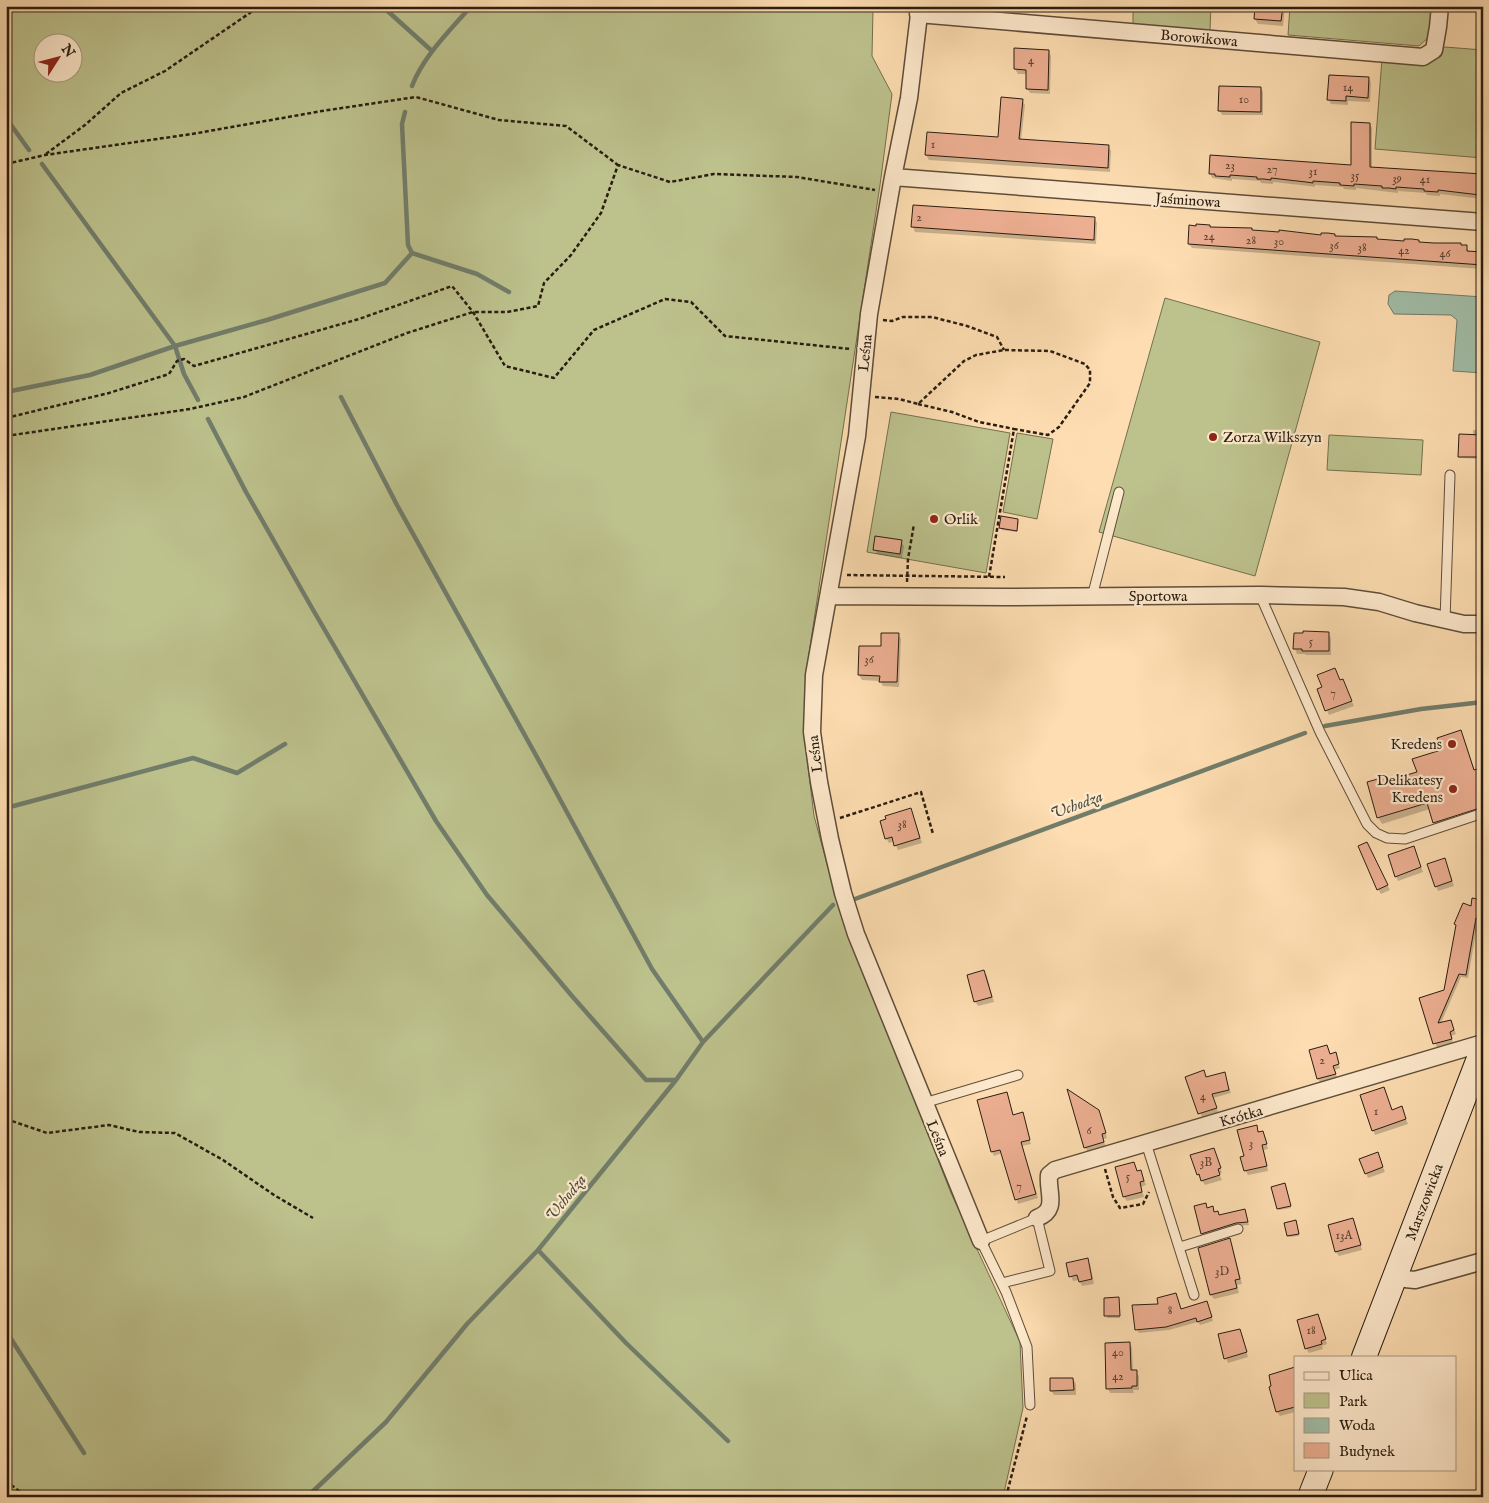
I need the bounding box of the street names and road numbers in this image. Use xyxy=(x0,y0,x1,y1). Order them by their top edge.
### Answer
street label: Borowikowa xyxy=(1160,26,1239,51)
street label: Jaśminowa xyxy=(1153,189,1222,212)
street label: Leśna xyxy=(854,333,877,373)
street label: Sportowa xyxy=(1129,587,1188,606)
street label: Leśna xyxy=(804,734,827,774)
street label: Krótka xyxy=(1217,1101,1265,1132)
street label: Leśna xyxy=(922,1117,954,1160)
street label: Marszowicka xyxy=(1401,1160,1448,1243)

